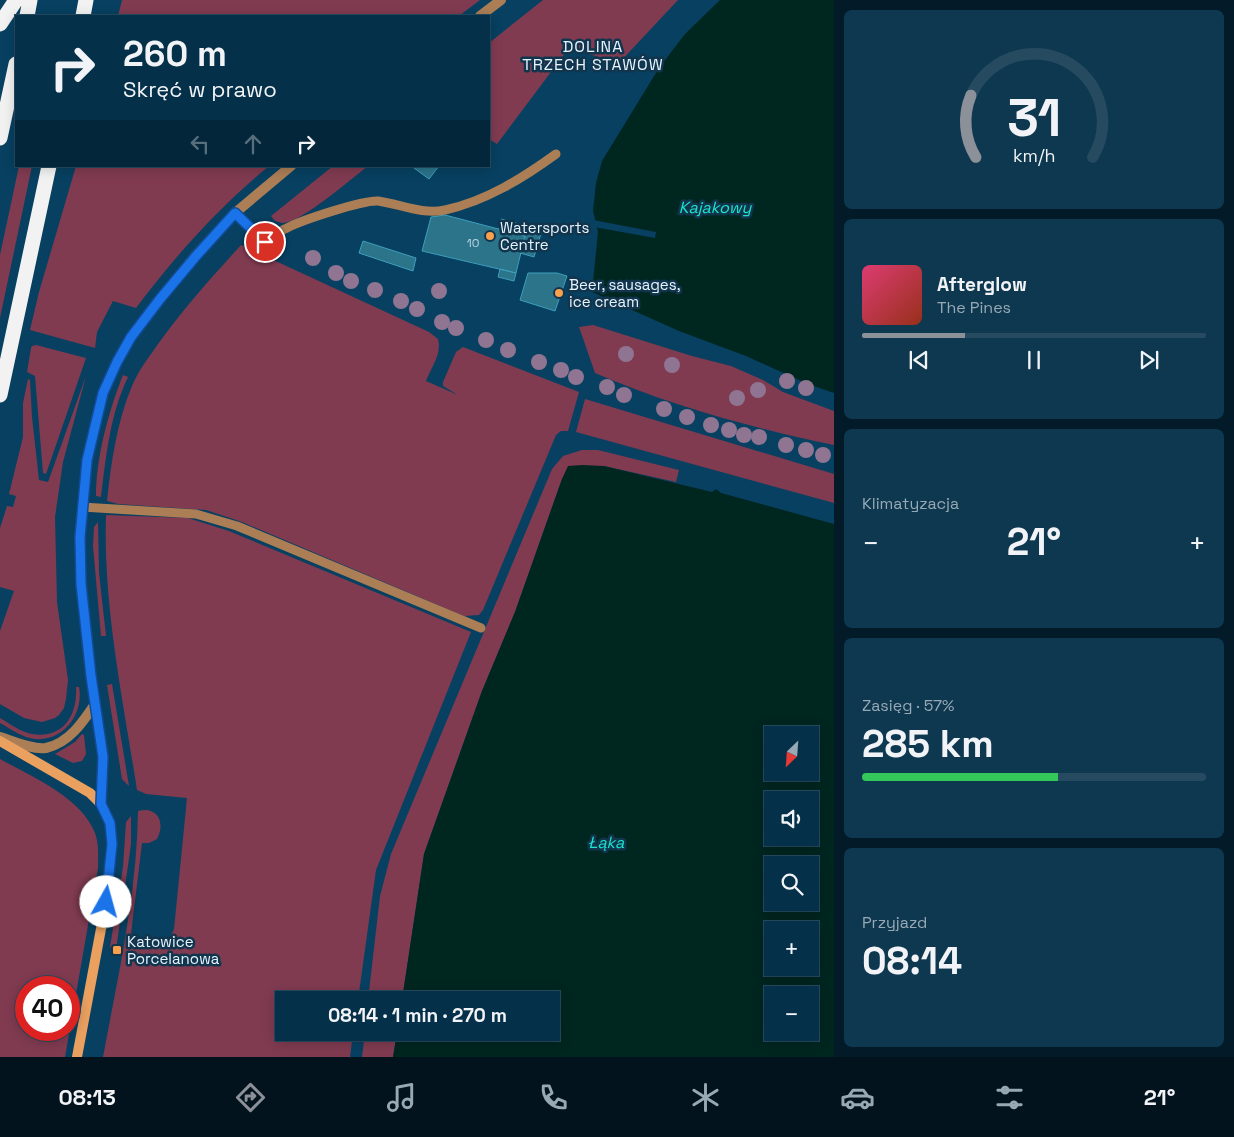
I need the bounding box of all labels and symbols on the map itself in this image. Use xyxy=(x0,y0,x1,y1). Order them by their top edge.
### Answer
district label: DOLINA TRZECH STAWÓW xyxy=(522,36,664,75)
water label: Kajakowy xyxy=(679,197,753,218)
place label: Watersports Centre xyxy=(500,218,590,254)
pin xyxy=(244,221,286,263)
marker: Watersports Centre xyxy=(484,230,496,242)
house number: 10 xyxy=(467,235,479,251)
place label: Beer, sausages, ice cream xyxy=(569,275,680,311)
marker: Beer, sausages, ice cream xyxy=(553,287,565,299)
north arrow xyxy=(764,726,819,781)
water label: Łąka xyxy=(588,832,625,853)
position arrow xyxy=(79,875,131,927)
place label: Katowice Porcelanowa xyxy=(127,932,220,968)
marker: Katowice Porcelanowa xyxy=(111,944,123,956)
speed limit sign: 40 xyxy=(15,976,80,1041)

